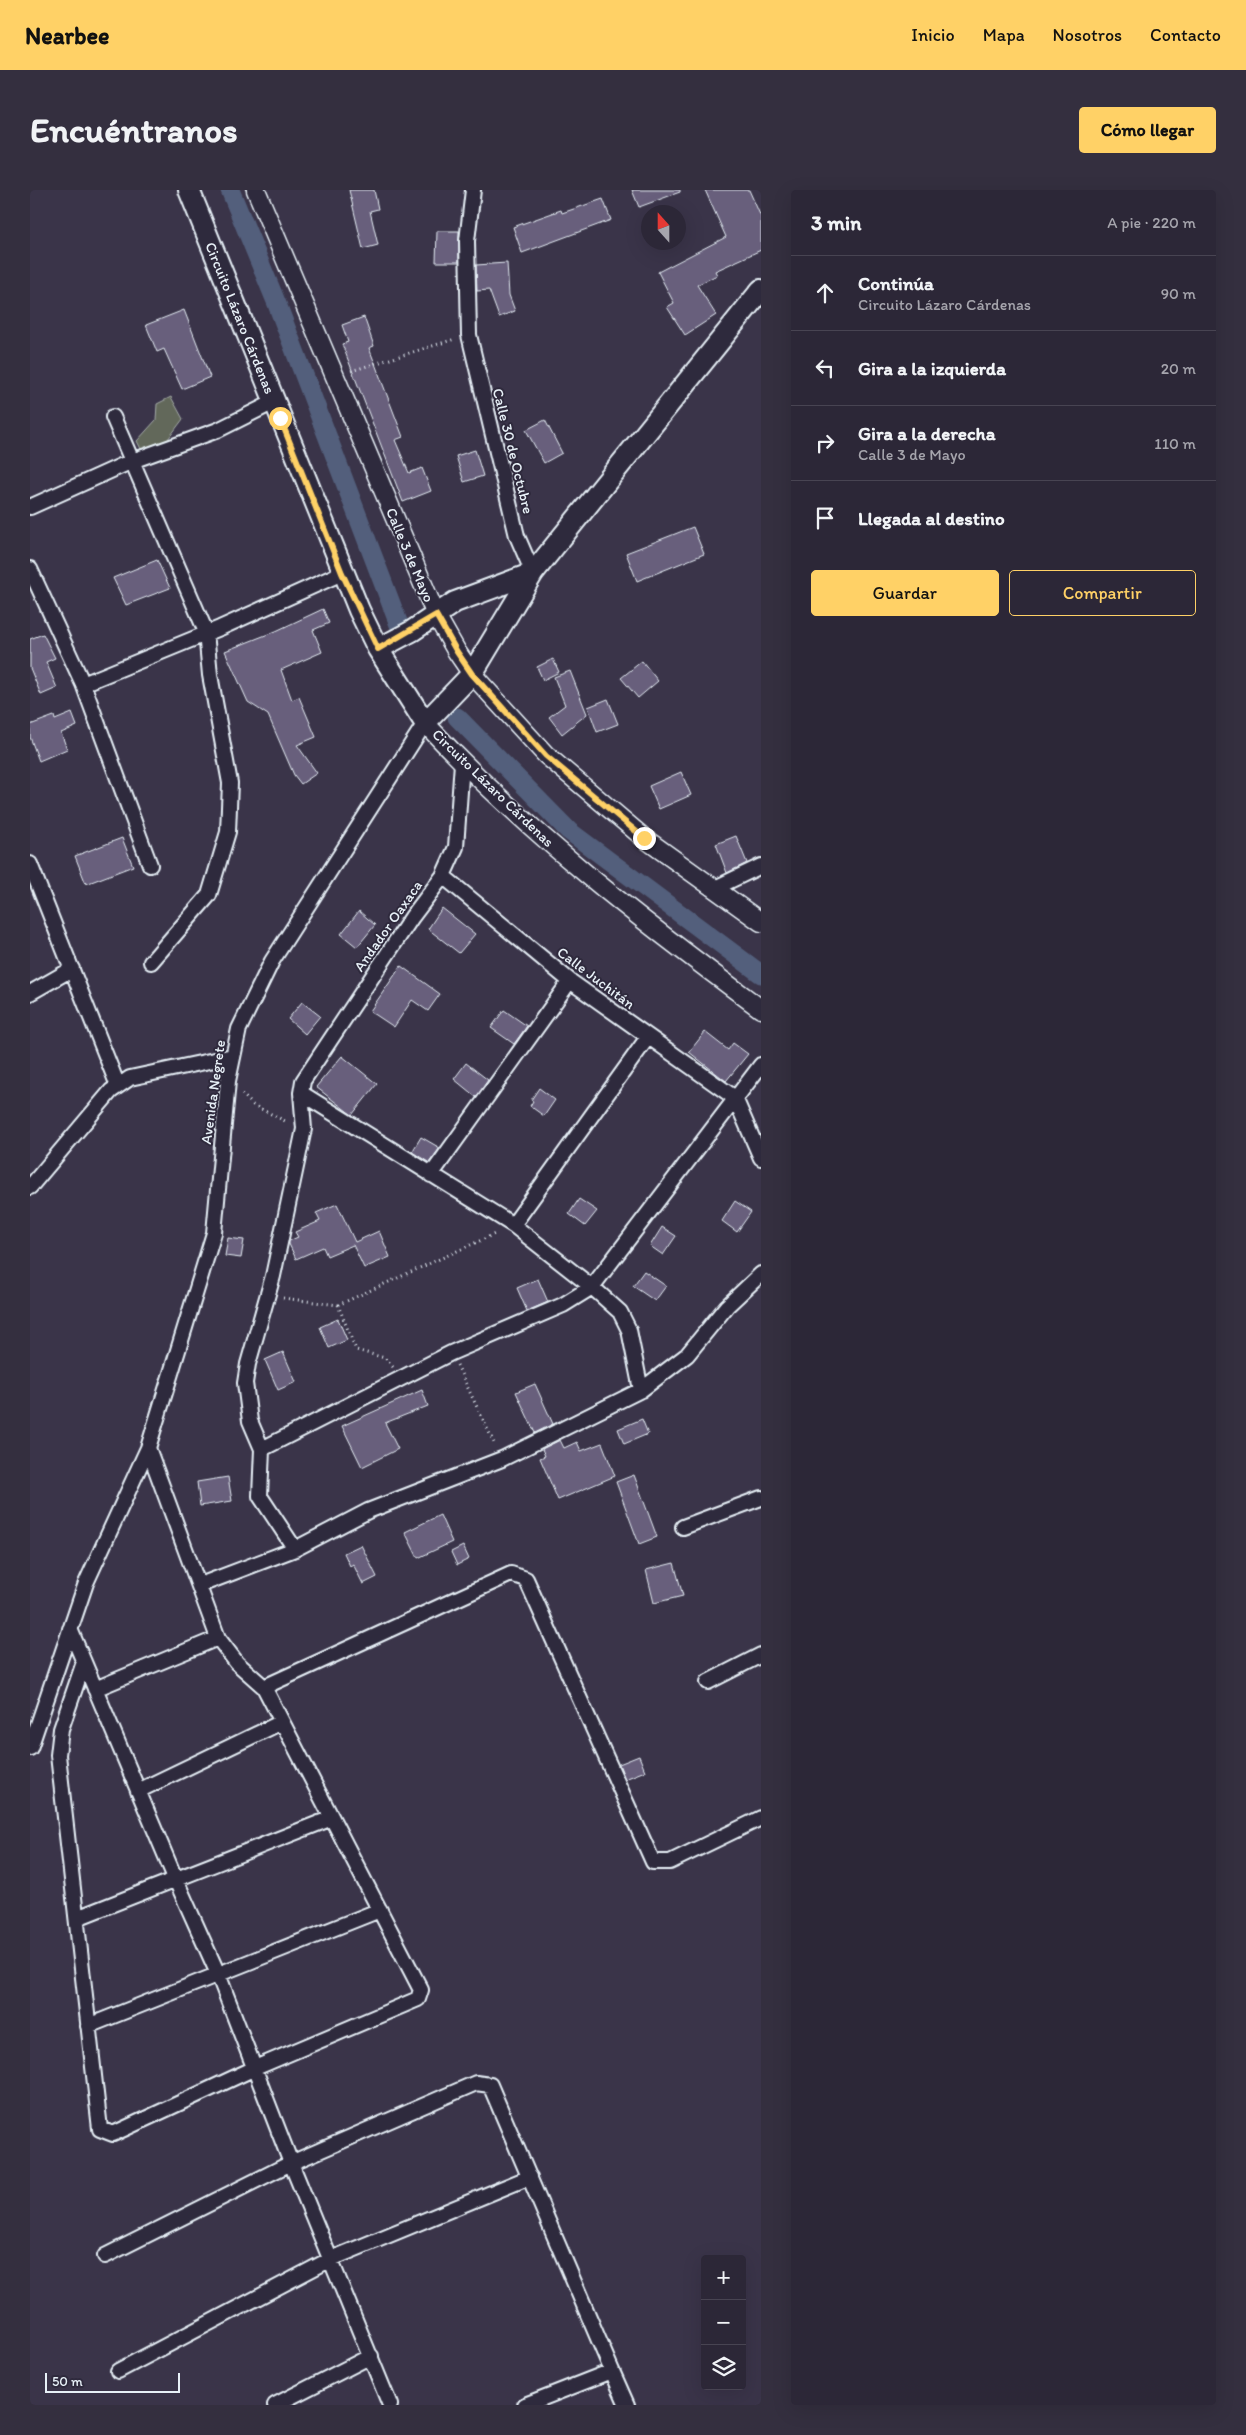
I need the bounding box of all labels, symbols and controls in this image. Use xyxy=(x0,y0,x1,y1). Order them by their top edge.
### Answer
text: Nearbee xyxy=(25,21,109,50)
text: Inicio xyxy=(911,24,955,46)
text: Mapa xyxy=(983,24,1025,46)
text: Nosotros xyxy=(1053,24,1122,46)
text: Contacto xyxy=(1150,24,1221,46)
button: Cómo llegar xyxy=(1079,107,1216,153)
text: Encuéntranos xyxy=(30,109,238,151)
north arrow xyxy=(641,205,686,250)
text: 3 min xyxy=(811,210,861,235)
text: A pie · 220 m xyxy=(1107,213,1196,232)
street label: Circuito Lázaro Cárdenas xyxy=(201,239,279,397)
text: Continúa xyxy=(858,272,934,295)
icon: ahead xyxy=(811,279,839,307)
text: 90 m xyxy=(1161,284,1196,303)
text: Circuito Lázaro Cárdenas xyxy=(858,295,1031,314)
icon: left xyxy=(811,354,839,382)
text: Gira a la izquierda xyxy=(858,357,1006,380)
text: 20 m xyxy=(1161,359,1196,378)
street label: Calle 30 de Octubre xyxy=(489,386,537,516)
route start xyxy=(269,407,292,430)
text: Gira a la derecha xyxy=(858,422,996,445)
icon: right xyxy=(811,429,839,457)
text: 110 m xyxy=(1154,434,1196,453)
text: Calle 3 de Mayo xyxy=(858,445,966,464)
icon: arrive xyxy=(811,504,839,532)
street label: Calle 3 de Mayo xyxy=(382,505,438,605)
text: Llegada al destino xyxy=(858,507,1005,530)
button: Guardar xyxy=(811,570,999,616)
button: Compartir xyxy=(1009,570,1196,616)
street label: Circuito Lázaro Cárdenas xyxy=(428,725,558,851)
route end xyxy=(633,827,656,850)
street label: Andador Oaxaca xyxy=(350,877,426,975)
street label: Calle Juchitán xyxy=(554,943,639,1013)
street label: Avenida Negrete xyxy=(197,1039,229,1145)
map controls xyxy=(701,2255,746,2390)
button: + xyxy=(701,2255,746,2300)
button: − xyxy=(701,2300,746,2345)
button: layers xyxy=(701,2345,746,2390)
scale bar xyxy=(45,2370,180,2393)
text: 50 m xyxy=(52,2373,83,2390)

